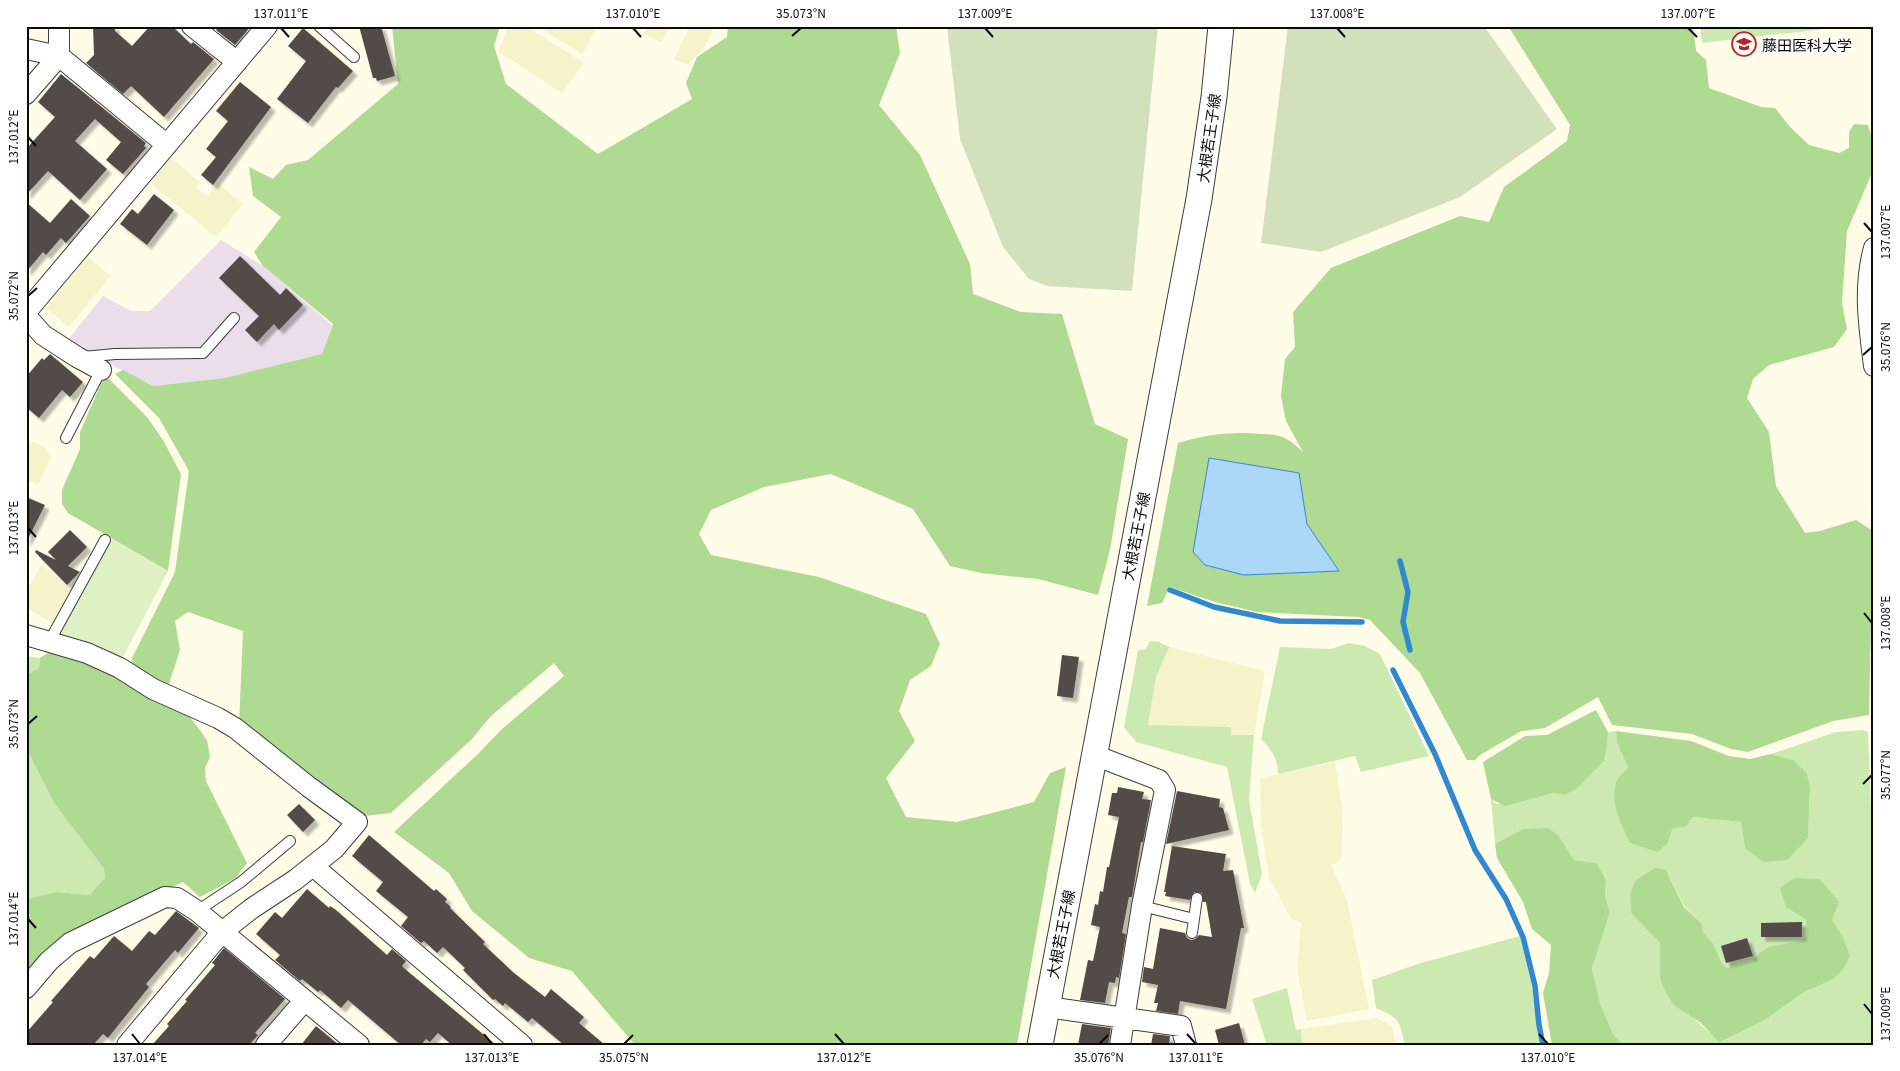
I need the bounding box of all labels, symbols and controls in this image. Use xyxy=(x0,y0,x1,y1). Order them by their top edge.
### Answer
text: 137.011°E xyxy=(254,4,308,21)
text: 137.010°E xyxy=(606,4,660,21)
text: 35.073°N xyxy=(776,4,826,21)
text: 137.009°E xyxy=(958,4,1012,21)
text: 137.008°E xyxy=(1310,4,1364,21)
text: 137.007°E xyxy=(1661,4,1715,21)
school or university icon: 藤田医科大学 xyxy=(1731,31,1757,57)
place label: 藤田医科大学 xyxy=(1762,34,1852,55)
street label: 大根若王子線 xyxy=(1191,92,1225,184)
text: 137.012°E xyxy=(4,110,21,164)
text: 137.007°E xyxy=(1876,205,1893,259)
text: 35.072°N xyxy=(4,271,21,321)
text: 35.076°N xyxy=(1876,322,1893,372)
street label: 大根若王子線 xyxy=(1116,490,1154,582)
text: 137.013°E xyxy=(4,501,21,555)
text: 137.008°E xyxy=(1876,596,1893,650)
text: 35.073°N xyxy=(4,699,21,749)
text: 35.077°N xyxy=(1876,750,1893,800)
street label: 大根若王子線 xyxy=(1041,888,1079,980)
text: 137.014°E xyxy=(4,892,21,946)
text: 137.009°E xyxy=(1876,987,1893,1041)
text: 137.014°E xyxy=(113,1048,167,1065)
text: 137.013°E xyxy=(465,1048,519,1065)
text: 35.075°N xyxy=(599,1048,649,1065)
text: 137.012°E xyxy=(817,1048,871,1065)
text: 35.076°N xyxy=(1074,1048,1124,1065)
text: 137.011°E xyxy=(1169,1048,1223,1065)
text: 137.010°E xyxy=(1521,1048,1575,1065)

